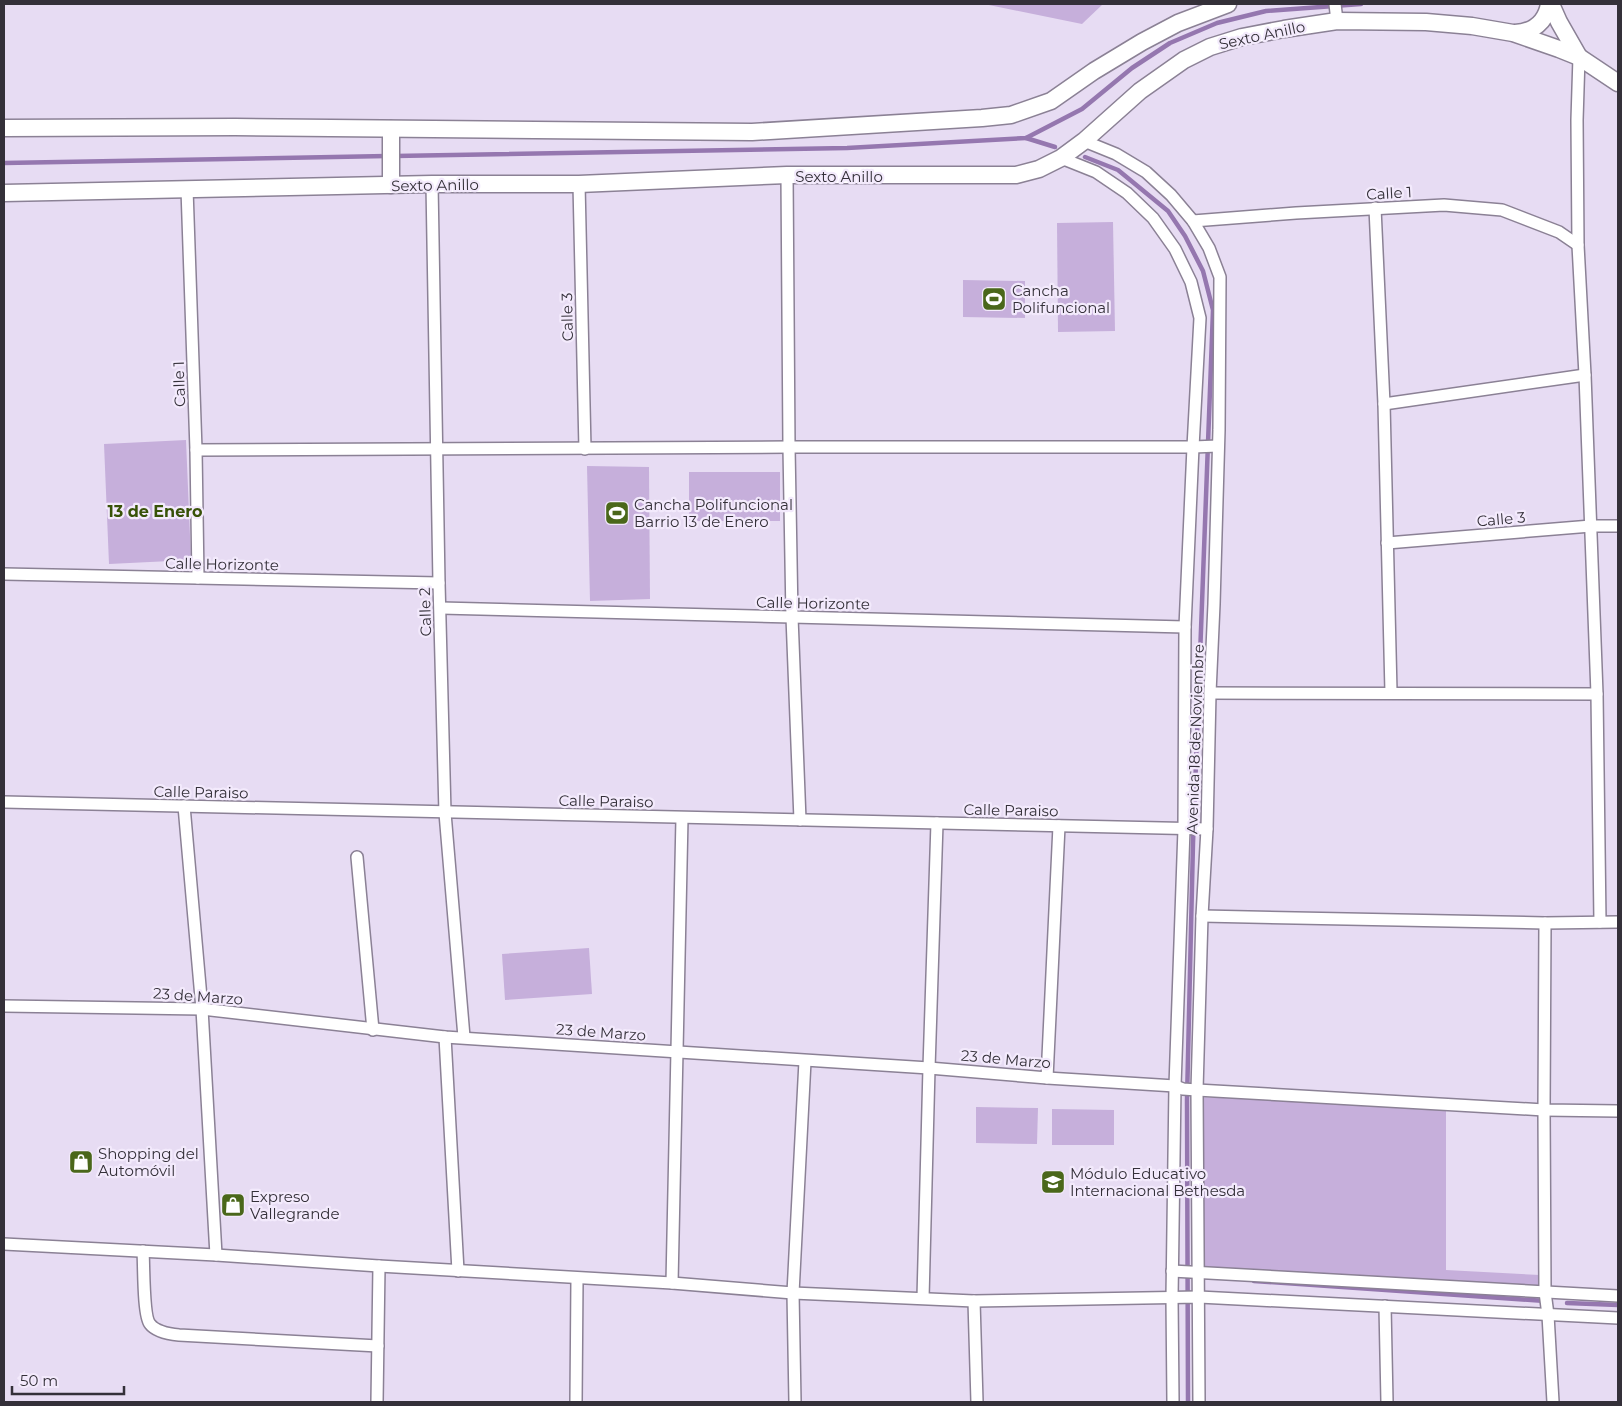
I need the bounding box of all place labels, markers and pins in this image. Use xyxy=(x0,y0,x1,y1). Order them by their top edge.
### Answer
place label: Cancha Polifuncional xyxy=(1012,281,1110,317)
sports icon: Cancha Polifuncional xyxy=(981,286,1007,312)
place label: Cancha Polifuncional Barrio 13 de Enero xyxy=(634,495,793,531)
sports icon: Cancha Polifuncional Barrio 13 de Enero xyxy=(604,500,630,526)
place label: Shopping del Automóvil xyxy=(98,1144,199,1180)
shop icon: Shopping del Automóvil xyxy=(68,1149,94,1175)
place label: Módulo Educativo Internacional Bethesda xyxy=(1070,1164,1245,1200)
school or university icon: Módulo Educativo Internacional Bethesda xyxy=(1040,1169,1066,1195)
place label: Expreso Vallegrande xyxy=(250,1187,340,1223)
shop icon: Expreso Vallegrande xyxy=(220,1192,246,1218)

